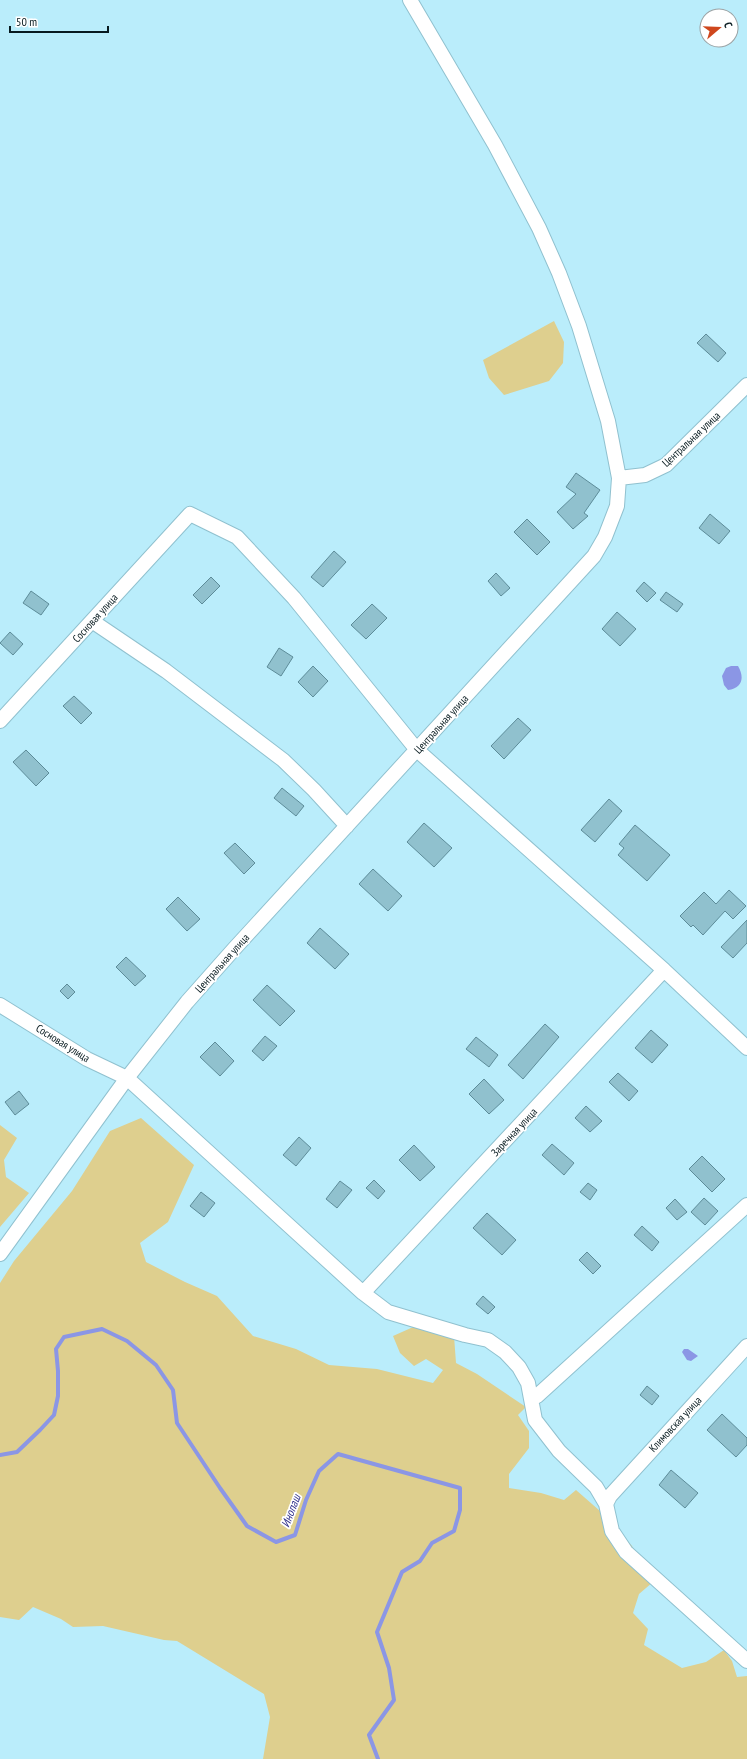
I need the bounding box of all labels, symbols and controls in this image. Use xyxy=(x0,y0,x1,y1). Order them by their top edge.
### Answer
scale bar xyxy=(10,8,108,34)
north arrow xyxy=(699,8,739,48)
text: 50 m xyxy=(16,14,37,29)
text: С xyxy=(721,20,736,29)
street label: Центральная улица xyxy=(659,408,723,470)
street label: Сосновая улица xyxy=(69,591,121,645)
street label: Центральная улица xyxy=(411,692,471,756)
street label: Центральная улица xyxy=(192,931,252,995)
street label: Сосновая улица xyxy=(33,1021,93,1065)
street label: Заречная улица xyxy=(488,1105,540,1159)
street label: Климовская улица xyxy=(646,1393,704,1455)
water label: Инопаш xyxy=(277,1491,304,1529)

